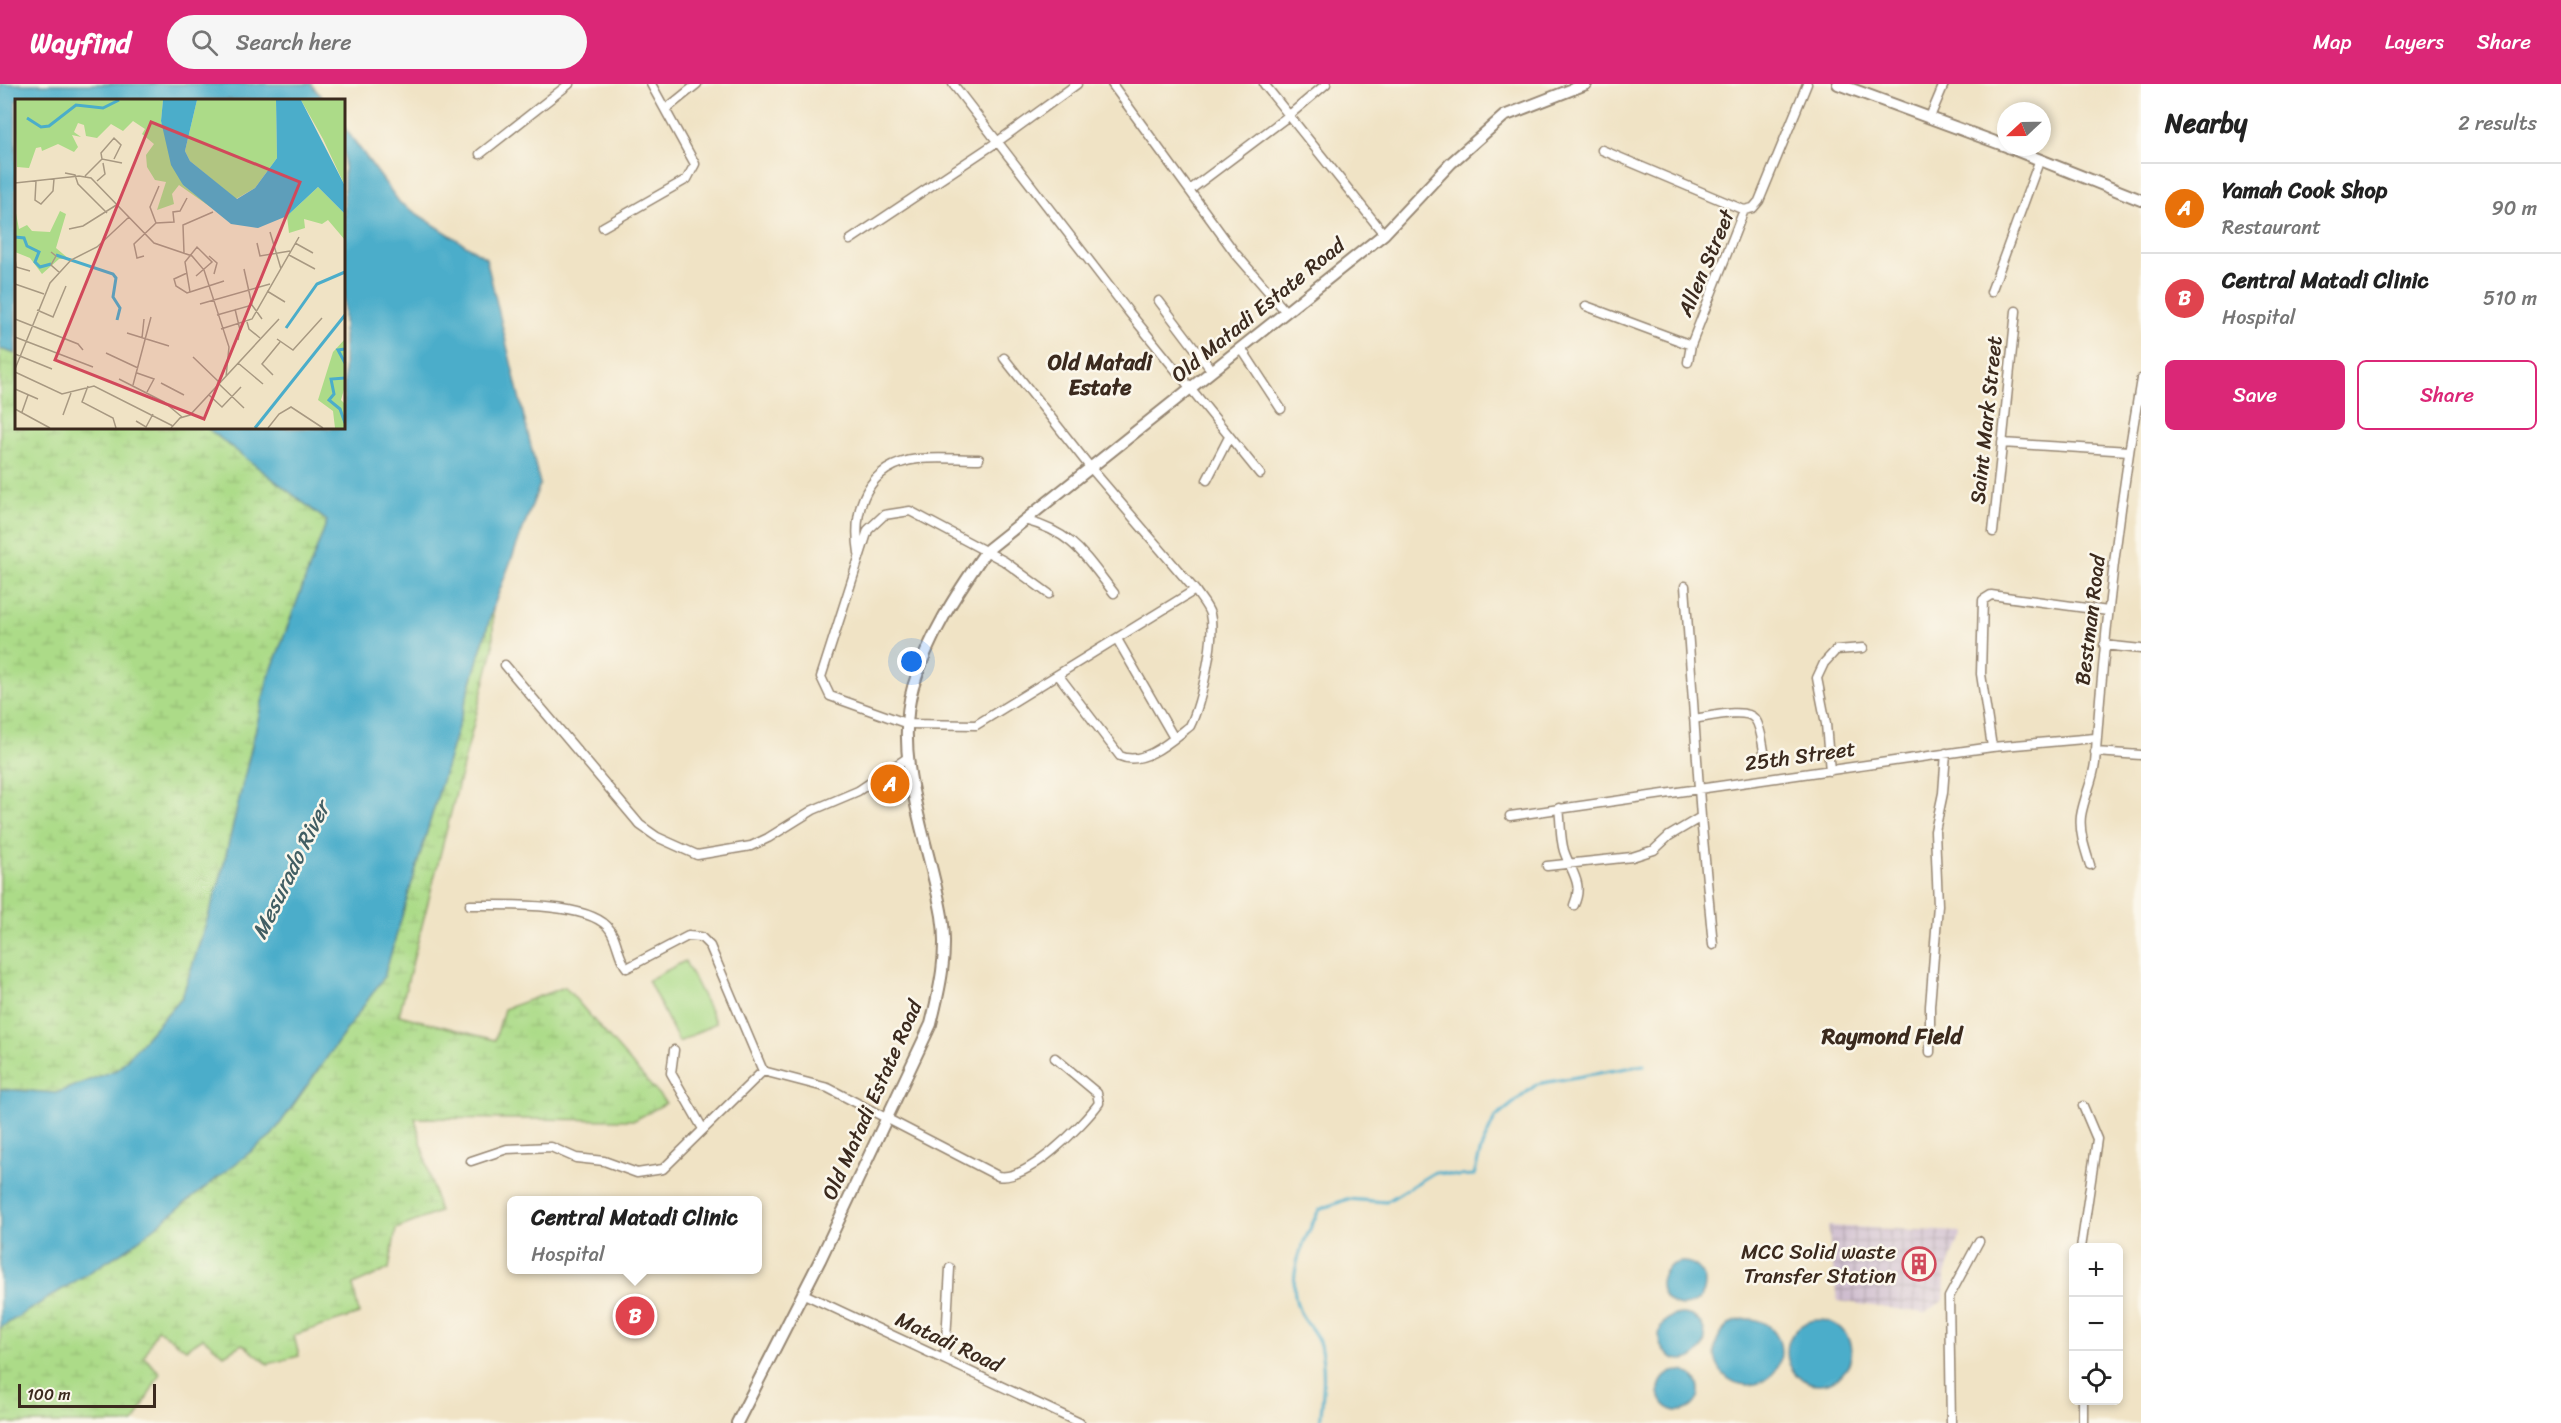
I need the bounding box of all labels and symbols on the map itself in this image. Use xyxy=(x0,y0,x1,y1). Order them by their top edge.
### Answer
inset map xyxy=(15,99,345,429)
north arrow xyxy=(1997,102,2051,156)
street label: Allen Street xyxy=(1666,202,1746,324)
street label: Old Matadi Estate Road xyxy=(1162,226,1355,393)
street label: Saint Mark Street xyxy=(1958,334,2014,506)
district label: Old Matadi Estate xyxy=(1048,343,1153,407)
street label: Bestman Road xyxy=(2063,551,2117,687)
your location xyxy=(897,647,926,676)
street label: 25th Street xyxy=(1742,729,1858,783)
pin: A xyxy=(870,762,910,806)
water label: Mesurado River xyxy=(240,791,342,946)
street label: Old Matadi Estate Road xyxy=(811,992,934,1206)
district label: Raymond Field xyxy=(1821,1017,1965,1056)
place label: MCC Solid waste Transfer Station xyxy=(1741,1233,1896,1295)
building icon: MCC Solid waste Transfer Station xyxy=(1901,1246,1937,1282)
pin: B xyxy=(616,1294,654,1338)
street label: Matadi Road xyxy=(889,1301,1011,1384)
scale bar xyxy=(18,1381,156,1408)

